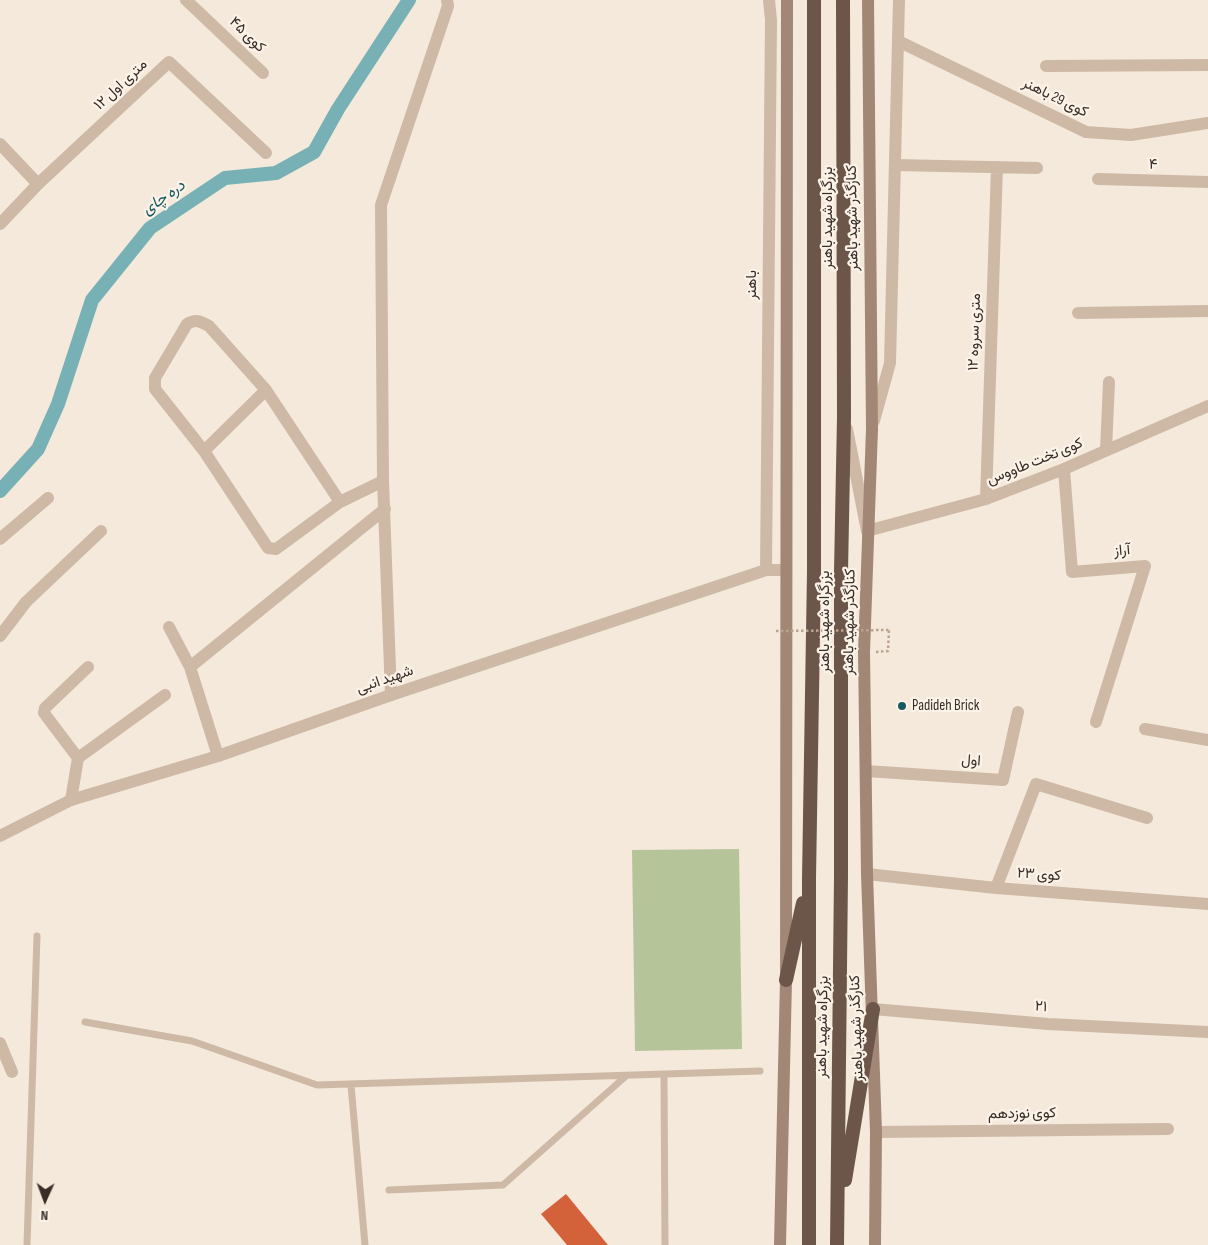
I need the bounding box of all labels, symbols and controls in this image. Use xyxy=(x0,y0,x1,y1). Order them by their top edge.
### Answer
street label: کوی ۴۵ xyxy=(225,13,269,57)
street label: ۱۲ متری اول xyxy=(91,56,151,114)
street label: کوی 29 باهنر xyxy=(1019,74,1091,122)
street label: ۴ xyxy=(1149,156,1157,174)
street label: کنارگذر شهید باهنر xyxy=(843,165,863,271)
street label: بزرگراه شهید باهنر xyxy=(819,167,837,269)
water label: دره چای xyxy=(139,176,189,220)
street label: باهنر xyxy=(743,270,761,300)
street label: ۱۲ متری سروه xyxy=(965,293,985,371)
street label: کوی تخت طاووس xyxy=(984,435,1086,489)
street label: آراز xyxy=(1113,541,1131,561)
street label: کنارگذر شهید باهنر xyxy=(840,569,860,675)
street label: بزرگراه شهید باهنر xyxy=(816,571,834,673)
street label: شهید انبی xyxy=(354,662,416,698)
place label: Padideh Brick xyxy=(912,697,980,715)
marker: Padideh Brick xyxy=(896,700,908,712)
street label: اول xyxy=(961,751,981,771)
street label: کوی ۲۳ xyxy=(1016,864,1062,886)
street label: بزرگراه شهید باهنر xyxy=(813,975,833,1079)
street label: کنارگذر شهید باهنر xyxy=(846,975,868,1081)
street label: ۲۱ xyxy=(1034,998,1048,1016)
street label: کوی نوزدهم xyxy=(988,1104,1056,1124)
north arrow xyxy=(20,1175,70,1225)
text: N xyxy=(40,1207,49,1224)

